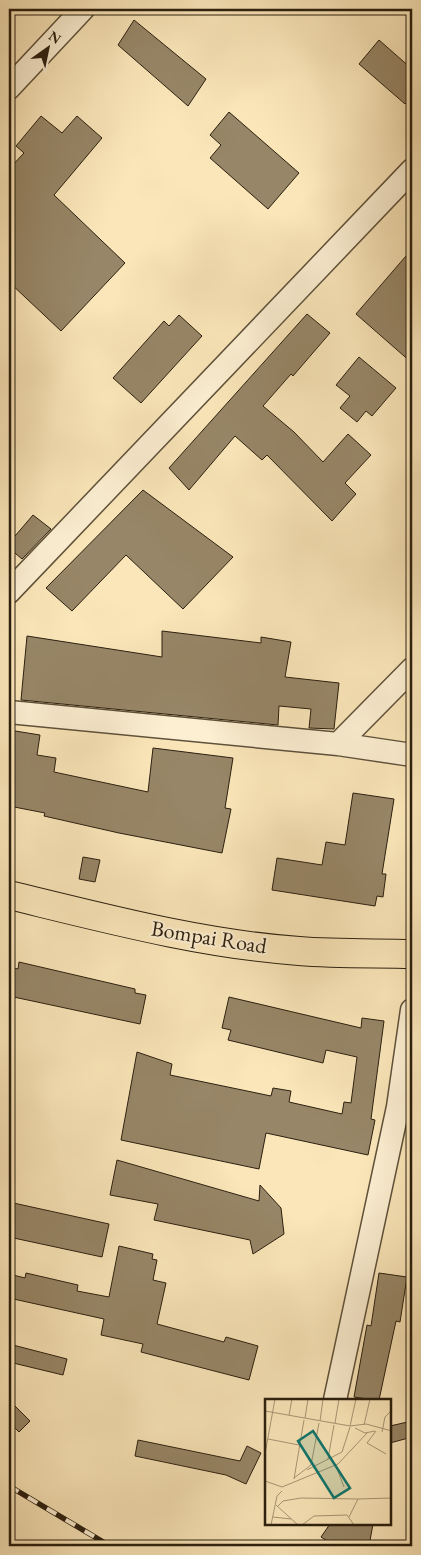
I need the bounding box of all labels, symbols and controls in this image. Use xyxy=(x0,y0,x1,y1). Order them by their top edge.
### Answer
north arrow xyxy=(22,22,72,72)
text: N xyxy=(45,26,65,48)
street label: Bompai Road xyxy=(149,914,270,961)
inset map xyxy=(265,1399,391,1525)

